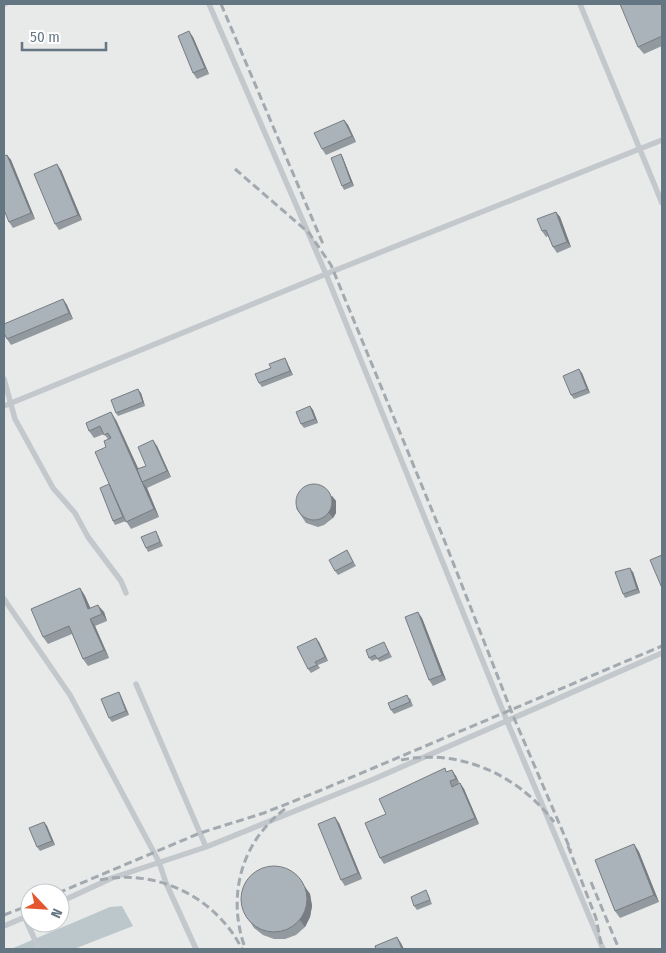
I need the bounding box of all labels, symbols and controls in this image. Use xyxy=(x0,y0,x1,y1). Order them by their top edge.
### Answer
scale bar xyxy=(22,20,106,52)
text: 50 m xyxy=(30,28,60,46)
north arrow xyxy=(20,883,70,933)
text: N xyxy=(47,906,66,921)

